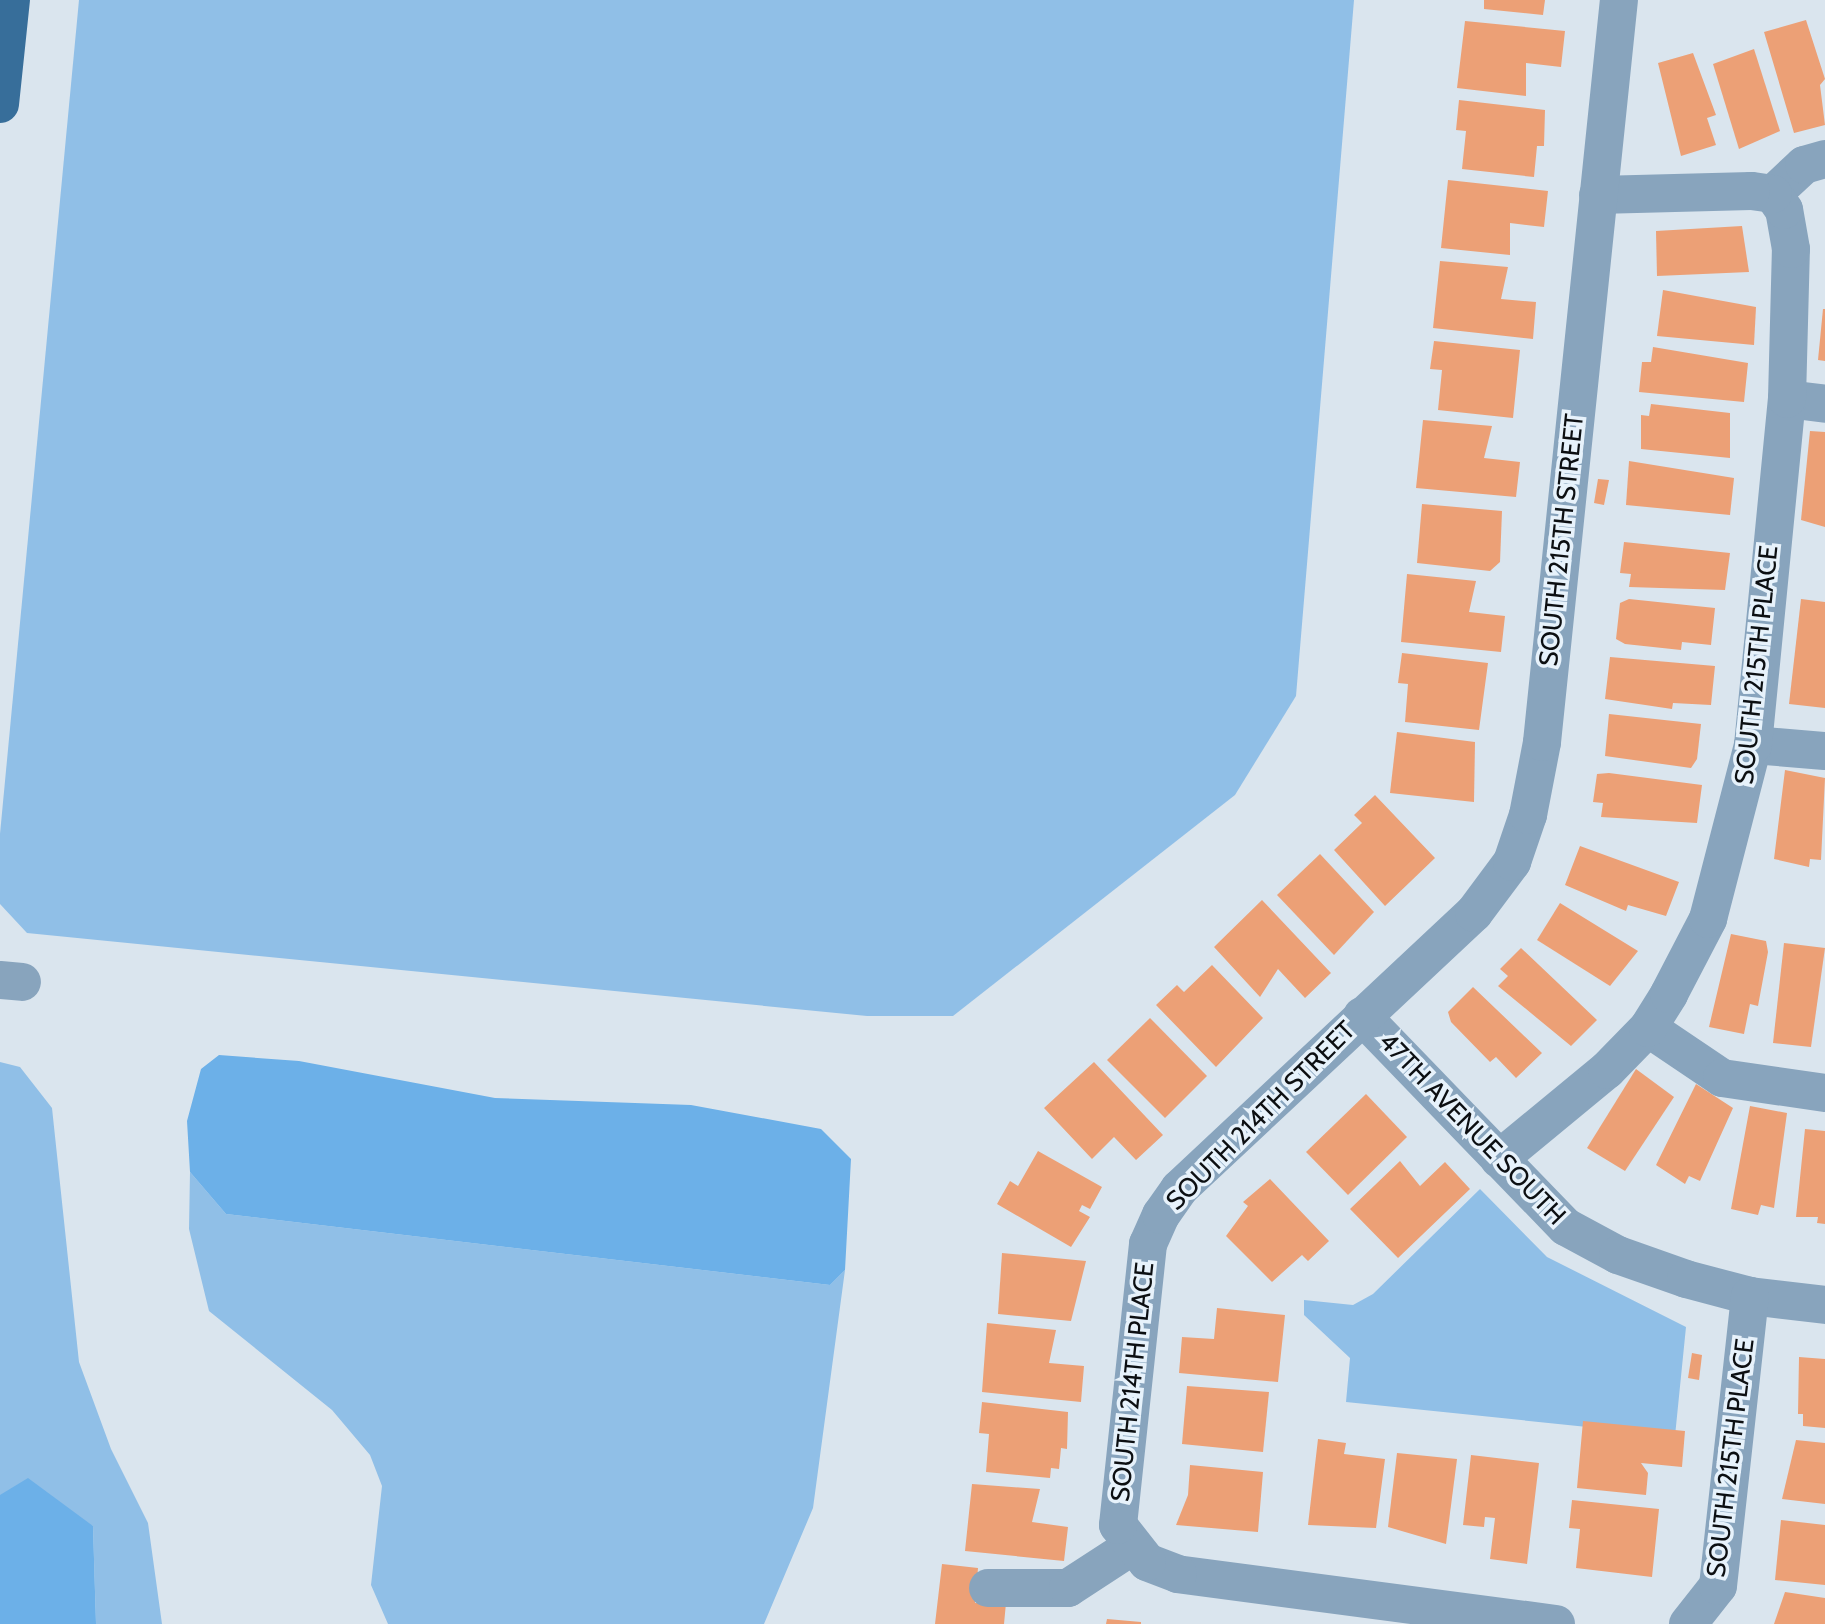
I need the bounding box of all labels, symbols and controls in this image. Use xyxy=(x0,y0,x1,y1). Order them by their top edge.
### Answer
street label: SOUTH 215TH STREET xyxy=(1533,412,1591,668)
street label: SOUTH 215TH PLACE xyxy=(1729,544,1785,786)
street label: SOUTH 214TH STREET xyxy=(1160,1015,1362,1217)
street label: 47TH AVENUE SOUTH xyxy=(1372,1026,1572,1232)
street label: SOUTH 214TH PLACE xyxy=(1105,1261,1161,1503)
street label: SOUTH 215TH PLACE xyxy=(1701,1337,1761,1579)

